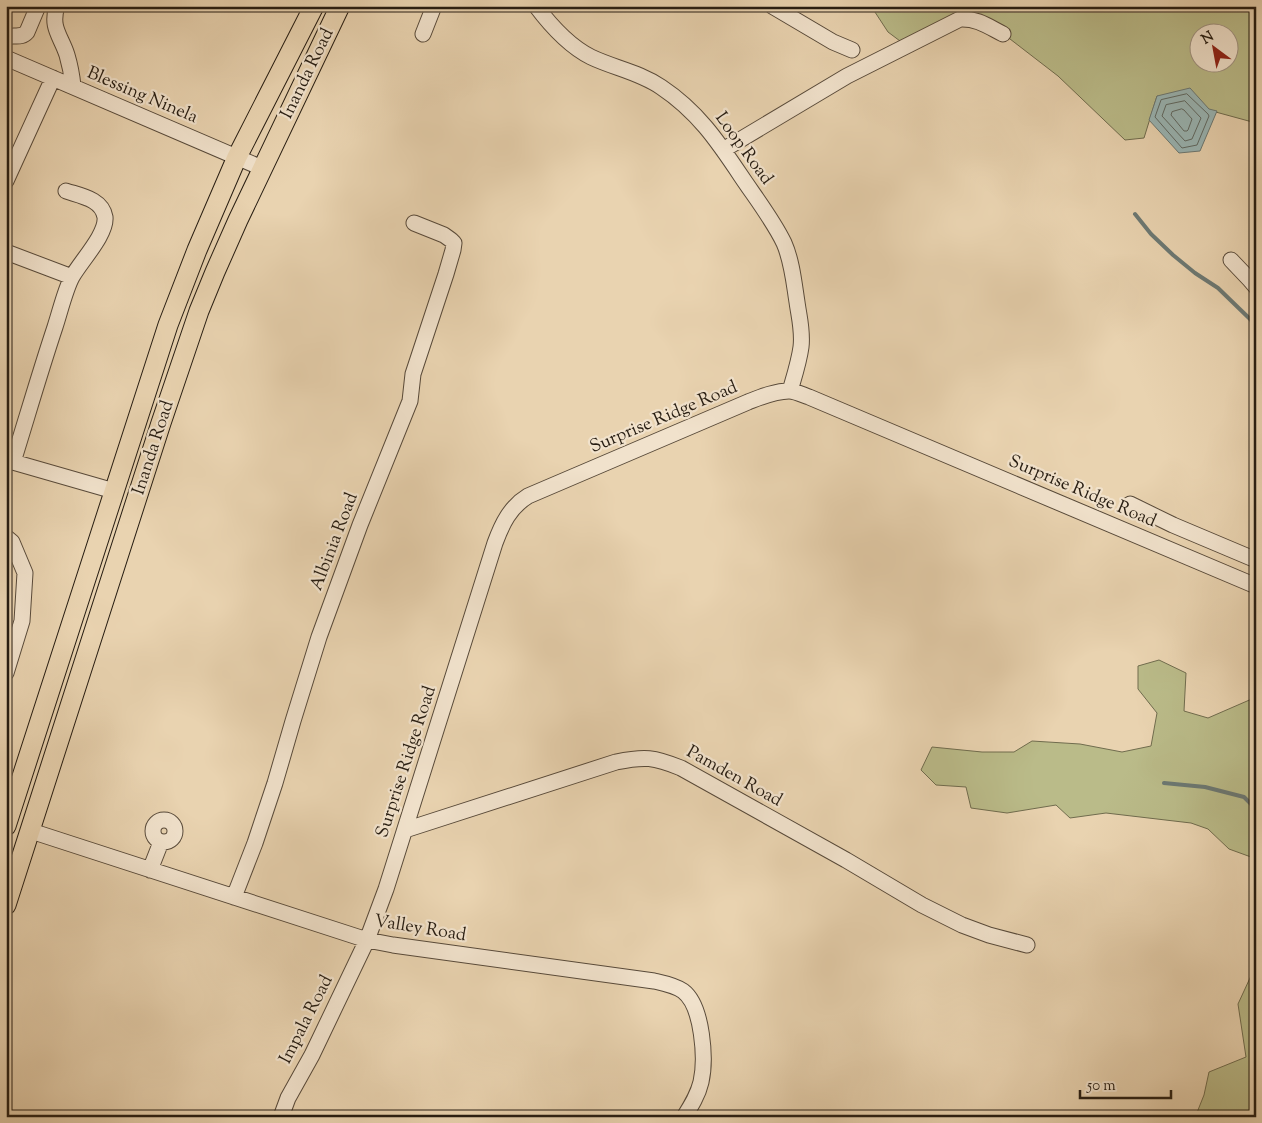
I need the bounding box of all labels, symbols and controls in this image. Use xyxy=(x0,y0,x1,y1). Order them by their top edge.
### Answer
north arrow xyxy=(1190,22,1240,72)
street label: Inanda Road xyxy=(275,24,341,124)
text: N xyxy=(1198,27,1218,50)
street label: Blessing Ninela xyxy=(82,61,202,131)
street label: Loop Road xyxy=(708,107,778,191)
street label: Surprise Ridge Road xyxy=(586,375,742,461)
street label: Inanda Road xyxy=(126,397,182,499)
street label: Surprise Ridge Road xyxy=(1004,449,1160,535)
street label: Albinia Road xyxy=(304,489,366,595)
street label: Surprise Ridge Road xyxy=(370,683,444,841)
street label: Pamden Road xyxy=(681,740,787,814)
street label: Valley Road xyxy=(372,909,468,949)
street label: Impala Road xyxy=(274,971,340,1069)
scale bar xyxy=(1080,1068,1171,1100)
text: 50 m xyxy=(1086,1076,1116,1097)

